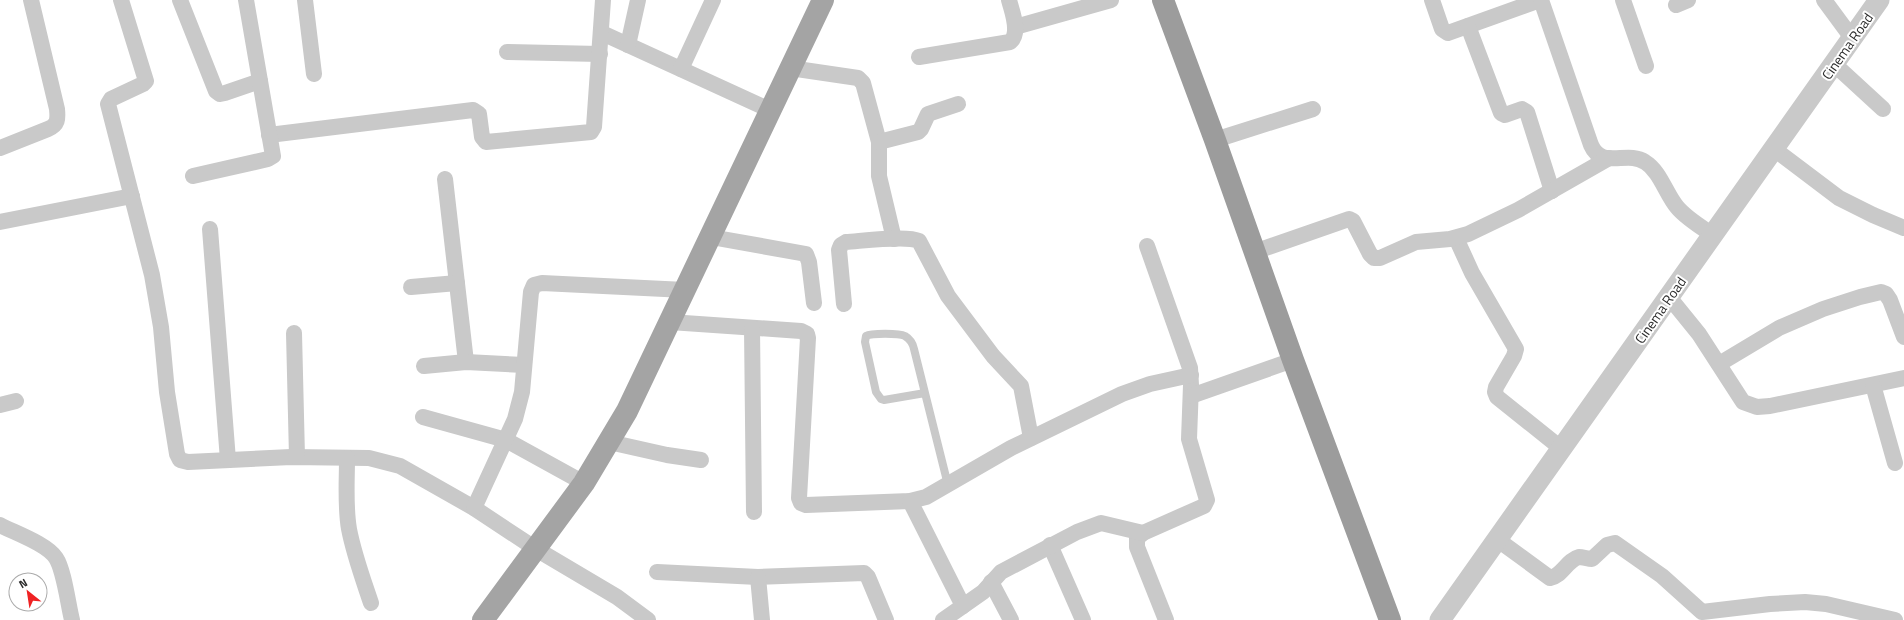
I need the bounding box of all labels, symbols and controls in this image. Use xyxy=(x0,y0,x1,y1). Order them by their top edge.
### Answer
street label: Cinema Road xyxy=(1816,8,1878,84)
street label: Cinema Road xyxy=(1629,272,1691,348)
north arrow xyxy=(8,572,48,612)
text: N xyxy=(16,575,30,592)

